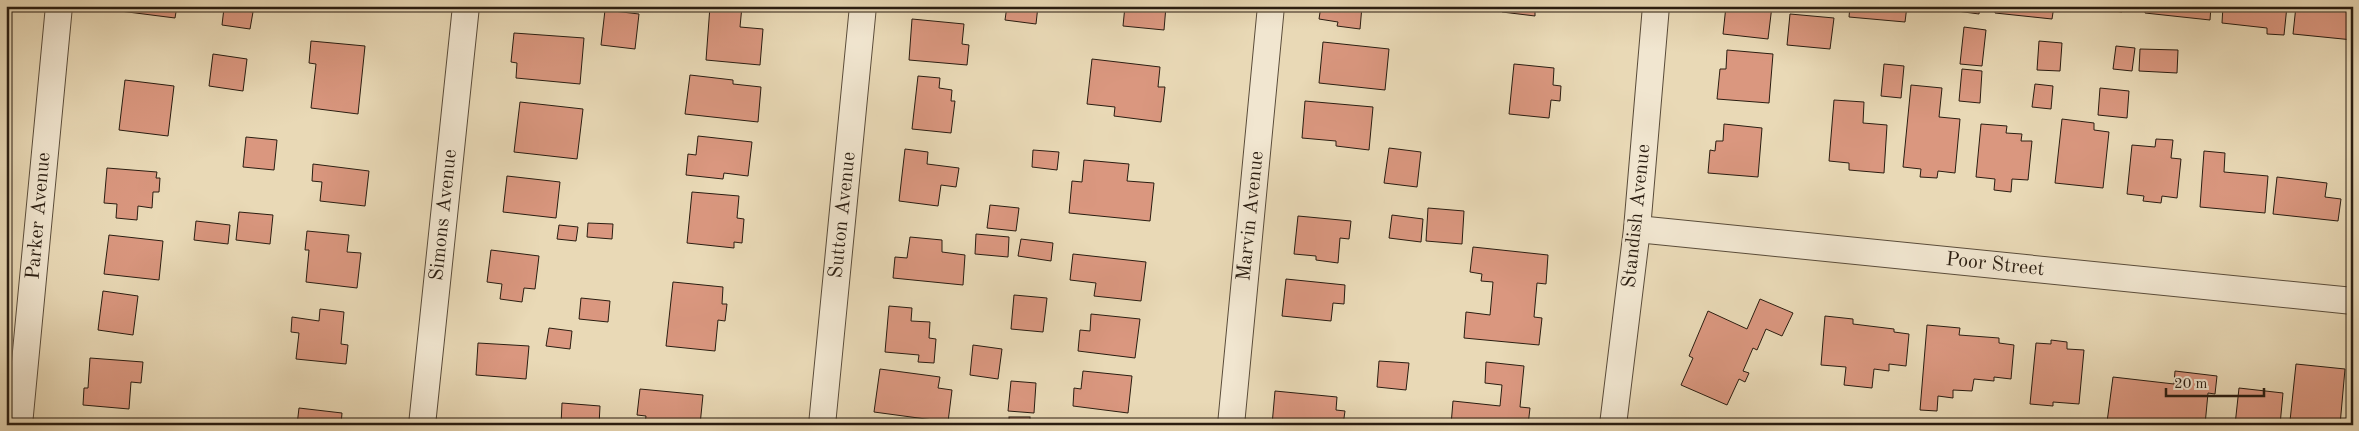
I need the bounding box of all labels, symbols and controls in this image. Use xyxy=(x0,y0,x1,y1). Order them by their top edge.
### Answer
street label: Standish Avenue xyxy=(1619,143,1655,289)
street label: Simons Avenue xyxy=(427,148,461,282)
street label: Marvin Avenue xyxy=(1234,150,1268,282)
street label: Sutton Avenue xyxy=(826,151,860,279)
street label: Parker Avenue xyxy=(23,152,55,280)
street label: Poor Street xyxy=(1945,250,2045,280)
scale bar xyxy=(2166,366,2264,398)
text: 20 m xyxy=(2174,377,2208,392)

